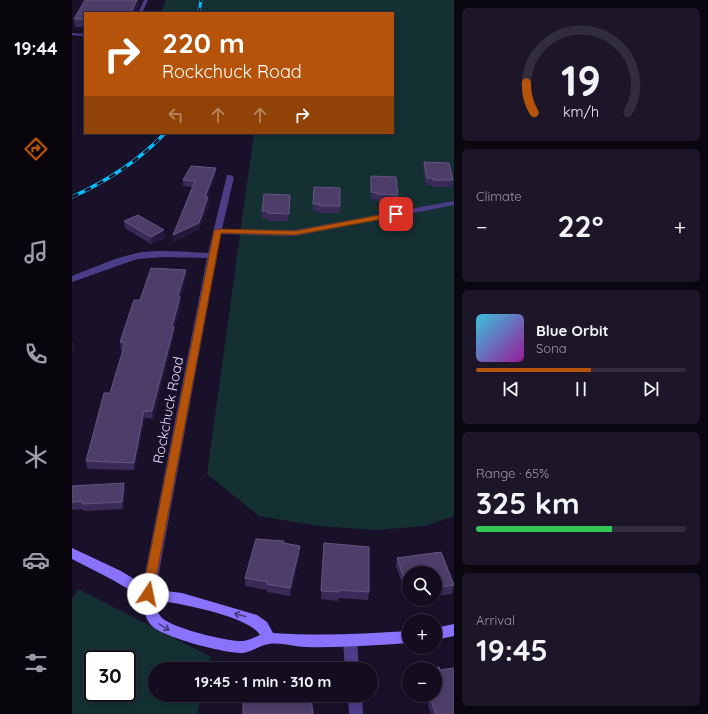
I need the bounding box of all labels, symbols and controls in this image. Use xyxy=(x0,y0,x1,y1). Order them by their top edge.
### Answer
text: 220 m xyxy=(162,25,245,60)
icon: right xyxy=(96,28,148,80)
text: 19:44 xyxy=(14,37,58,60)
text: 19 xyxy=(561,53,601,105)
text: Rockchuck Road xyxy=(162,60,302,83)
text: km/h xyxy=(563,102,599,120)
icon: left xyxy=(165,104,187,126)
icon: ahead xyxy=(207,104,229,126)
icon: ahead xyxy=(249,104,271,126)
icon: right xyxy=(291,104,313,126)
icon: directions xyxy=(22,135,50,163)
text: Climate xyxy=(476,188,522,204)
pin xyxy=(379,197,413,231)
icon: arrive xyxy=(385,203,407,225)
text: 22° xyxy=(558,207,603,245)
text: − xyxy=(476,213,487,241)
text: + xyxy=(674,213,686,241)
icon: music xyxy=(22,238,50,266)
text: Blue Orbit xyxy=(536,321,609,340)
icon: phone xyxy=(22,340,50,368)
text: Sona xyxy=(536,340,567,356)
street label: Rockchuck Road xyxy=(149,355,187,465)
icon: previous xyxy=(500,378,522,400)
icon: pause xyxy=(570,378,592,400)
icon: next xyxy=(640,378,662,400)
icon: climate xyxy=(22,443,50,471)
text: Range · 65% xyxy=(476,465,549,481)
text: 325 km xyxy=(476,484,580,522)
icon: car xyxy=(22,546,50,574)
map controls xyxy=(402,566,442,702)
button: search xyxy=(402,566,442,606)
position arrow xyxy=(127,573,169,615)
one-way arrow xyxy=(233,611,246,618)
text: Arrival xyxy=(476,612,515,628)
button: + xyxy=(402,614,442,654)
one-way arrow xyxy=(158,623,170,631)
text: 19:45 xyxy=(476,631,548,669)
icon: filters xyxy=(22,649,50,677)
speed limit sign: 30 xyxy=(84,650,136,702)
button: − xyxy=(402,662,442,702)
text: 19:45 · 1 min · 310 m xyxy=(195,672,331,691)

